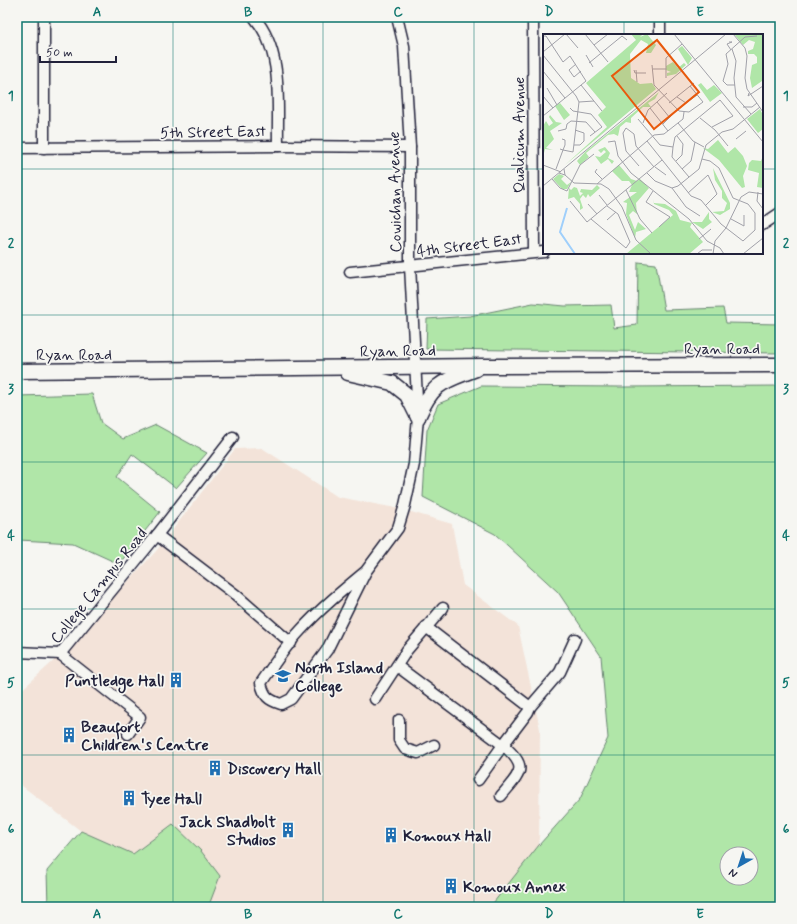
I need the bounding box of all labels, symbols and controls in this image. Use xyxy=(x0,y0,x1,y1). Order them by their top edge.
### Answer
text: A xyxy=(93,4,101,21)
text: B xyxy=(244,4,253,21)
text: C xyxy=(393,4,403,21)
text: D xyxy=(545,4,554,21)
text: E xyxy=(696,4,704,21)
inset map xyxy=(543,34,763,254)
scale bar xyxy=(40,38,116,64)
text: 50 m xyxy=(46,45,73,61)
street label: Qualicum Avenue xyxy=(509,77,530,193)
text: 1 xyxy=(8,88,14,105)
text: 1 xyxy=(783,88,789,105)
street label: 5th Street East xyxy=(160,121,266,144)
street label: Cowichan Avenue xyxy=(384,131,407,253)
street label: 4th Street East xyxy=(415,229,523,262)
text: 2 xyxy=(8,235,15,252)
text: 2 xyxy=(783,235,790,252)
street label: Ryan Road xyxy=(684,339,760,360)
street label: Ryan Road xyxy=(360,340,436,363)
street label: Ryan Road xyxy=(36,345,112,366)
text: 3 xyxy=(8,381,14,398)
text: 3 xyxy=(783,381,789,398)
street label: College Campus Road xyxy=(46,524,152,648)
text: 4 xyxy=(7,528,15,545)
text: 4 xyxy=(782,528,790,545)
place label: North Island College xyxy=(295,658,383,698)
school or university icon: North Island College xyxy=(274,667,292,685)
place label: Puntledge Hall xyxy=(65,671,164,694)
building icon: Puntledge Hall xyxy=(167,671,185,689)
text: 5 xyxy=(7,675,15,692)
text: 5 xyxy=(782,675,790,692)
place label: Beaufort Children's Centre xyxy=(81,717,209,756)
building icon: Beaufort Children's Centre xyxy=(60,726,78,744)
building icon: Discovery Hall xyxy=(206,759,224,777)
place label: Discovery Hall xyxy=(227,759,321,780)
building icon: Tyee Hall xyxy=(120,789,138,807)
place label: Tyee Hall xyxy=(141,789,202,810)
place label: Jack Shadbolt Studios xyxy=(179,812,276,851)
text: 6 xyxy=(8,821,15,838)
building icon: Jack Shadbolt Studios xyxy=(279,821,297,839)
text: 6 xyxy=(783,821,790,838)
building icon: Komoux Hall xyxy=(382,826,400,844)
place label: Komoux Hall xyxy=(403,826,491,847)
north arrow xyxy=(719,846,759,886)
text: N xyxy=(726,865,741,881)
building icon: Komoux Annex xyxy=(442,877,460,895)
place label: Komoux Annex xyxy=(463,877,565,898)
text: A xyxy=(93,906,101,923)
text: B xyxy=(244,906,253,923)
text: C xyxy=(393,906,403,923)
text: D xyxy=(545,906,554,923)
text: E xyxy=(696,906,704,923)

